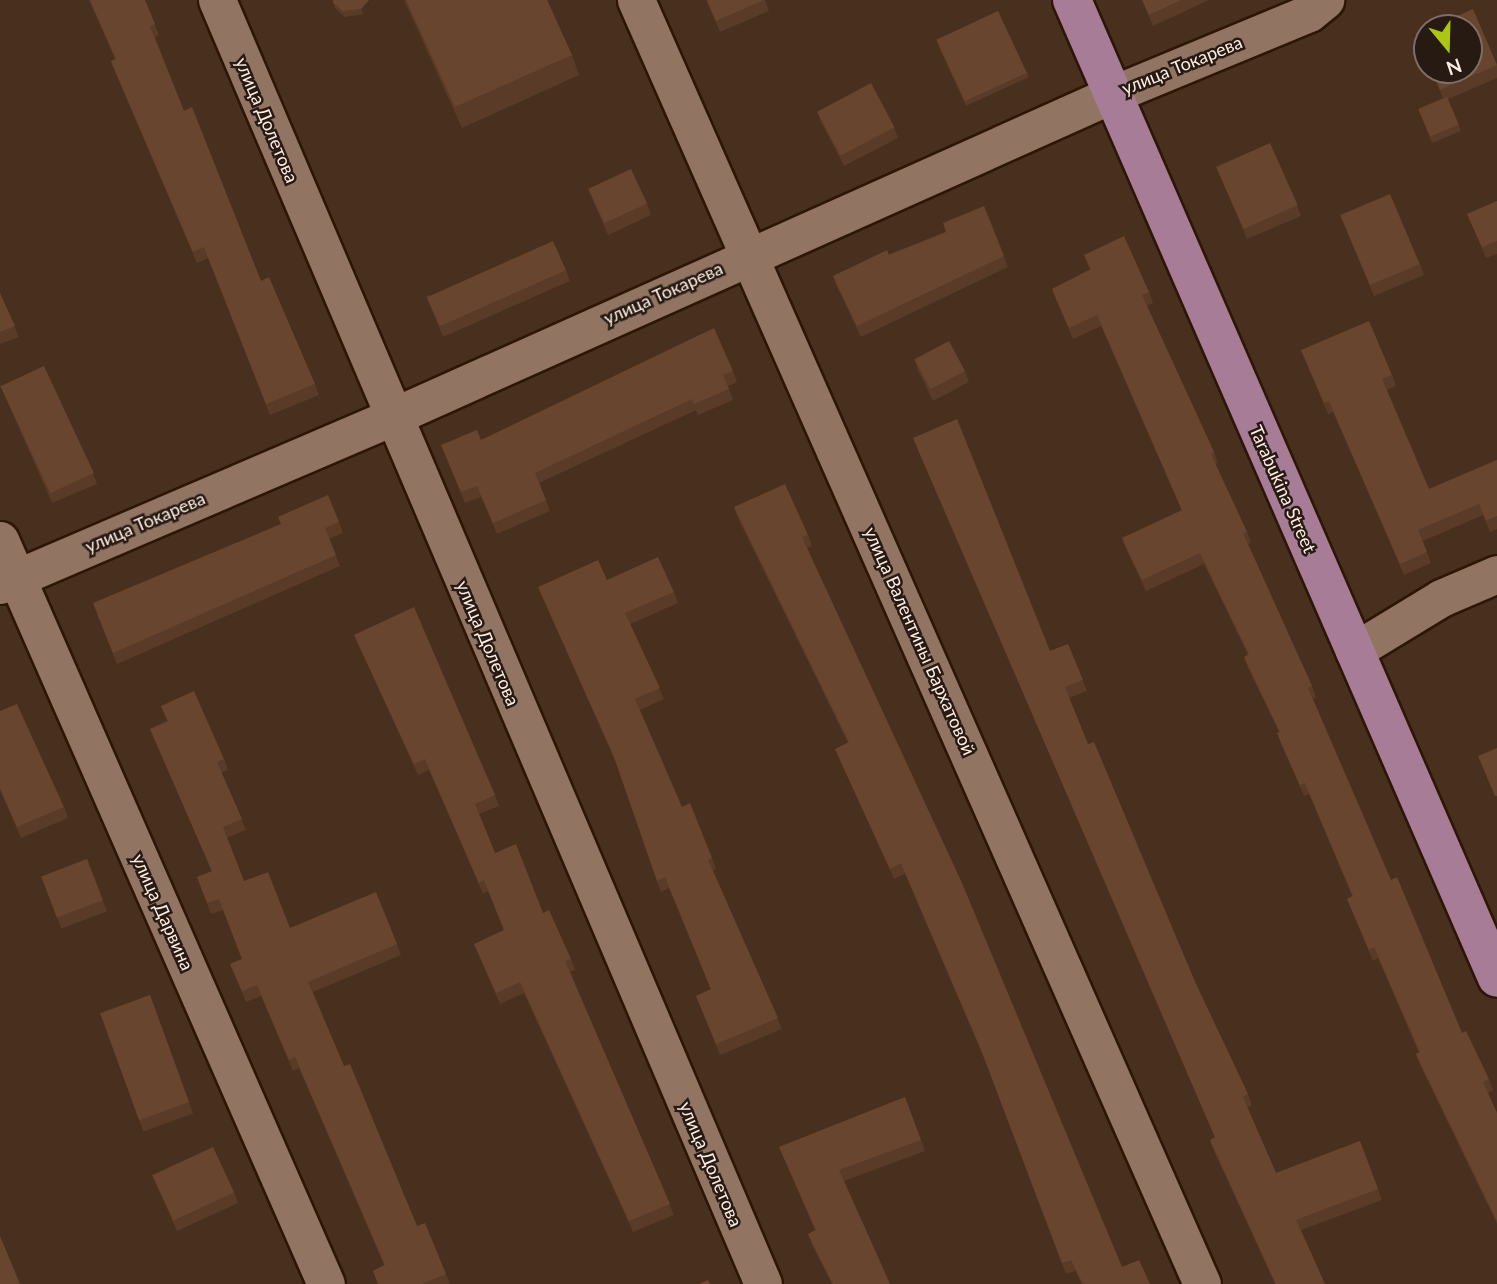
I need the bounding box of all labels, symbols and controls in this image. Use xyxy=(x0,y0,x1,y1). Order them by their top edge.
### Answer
north arrow xyxy=(1413,14,1483,84)
street label: улица Токарева xyxy=(1119,31,1245,99)
street label: улица Долетова xyxy=(231,54,303,186)
text: N xyxy=(1444,54,1465,81)
street label: улица Токарева xyxy=(600,257,726,329)
street label: Tarabukina Street xyxy=(1245,422,1321,556)
street label: улица Токарева xyxy=(82,487,208,557)
street label: улица Валентины Бархатовой xyxy=(860,524,980,758)
street label: улица Долетова xyxy=(452,577,524,709)
street label: улица Дарвина xyxy=(128,850,198,974)
street label: улица Долетова xyxy=(675,1098,747,1230)

